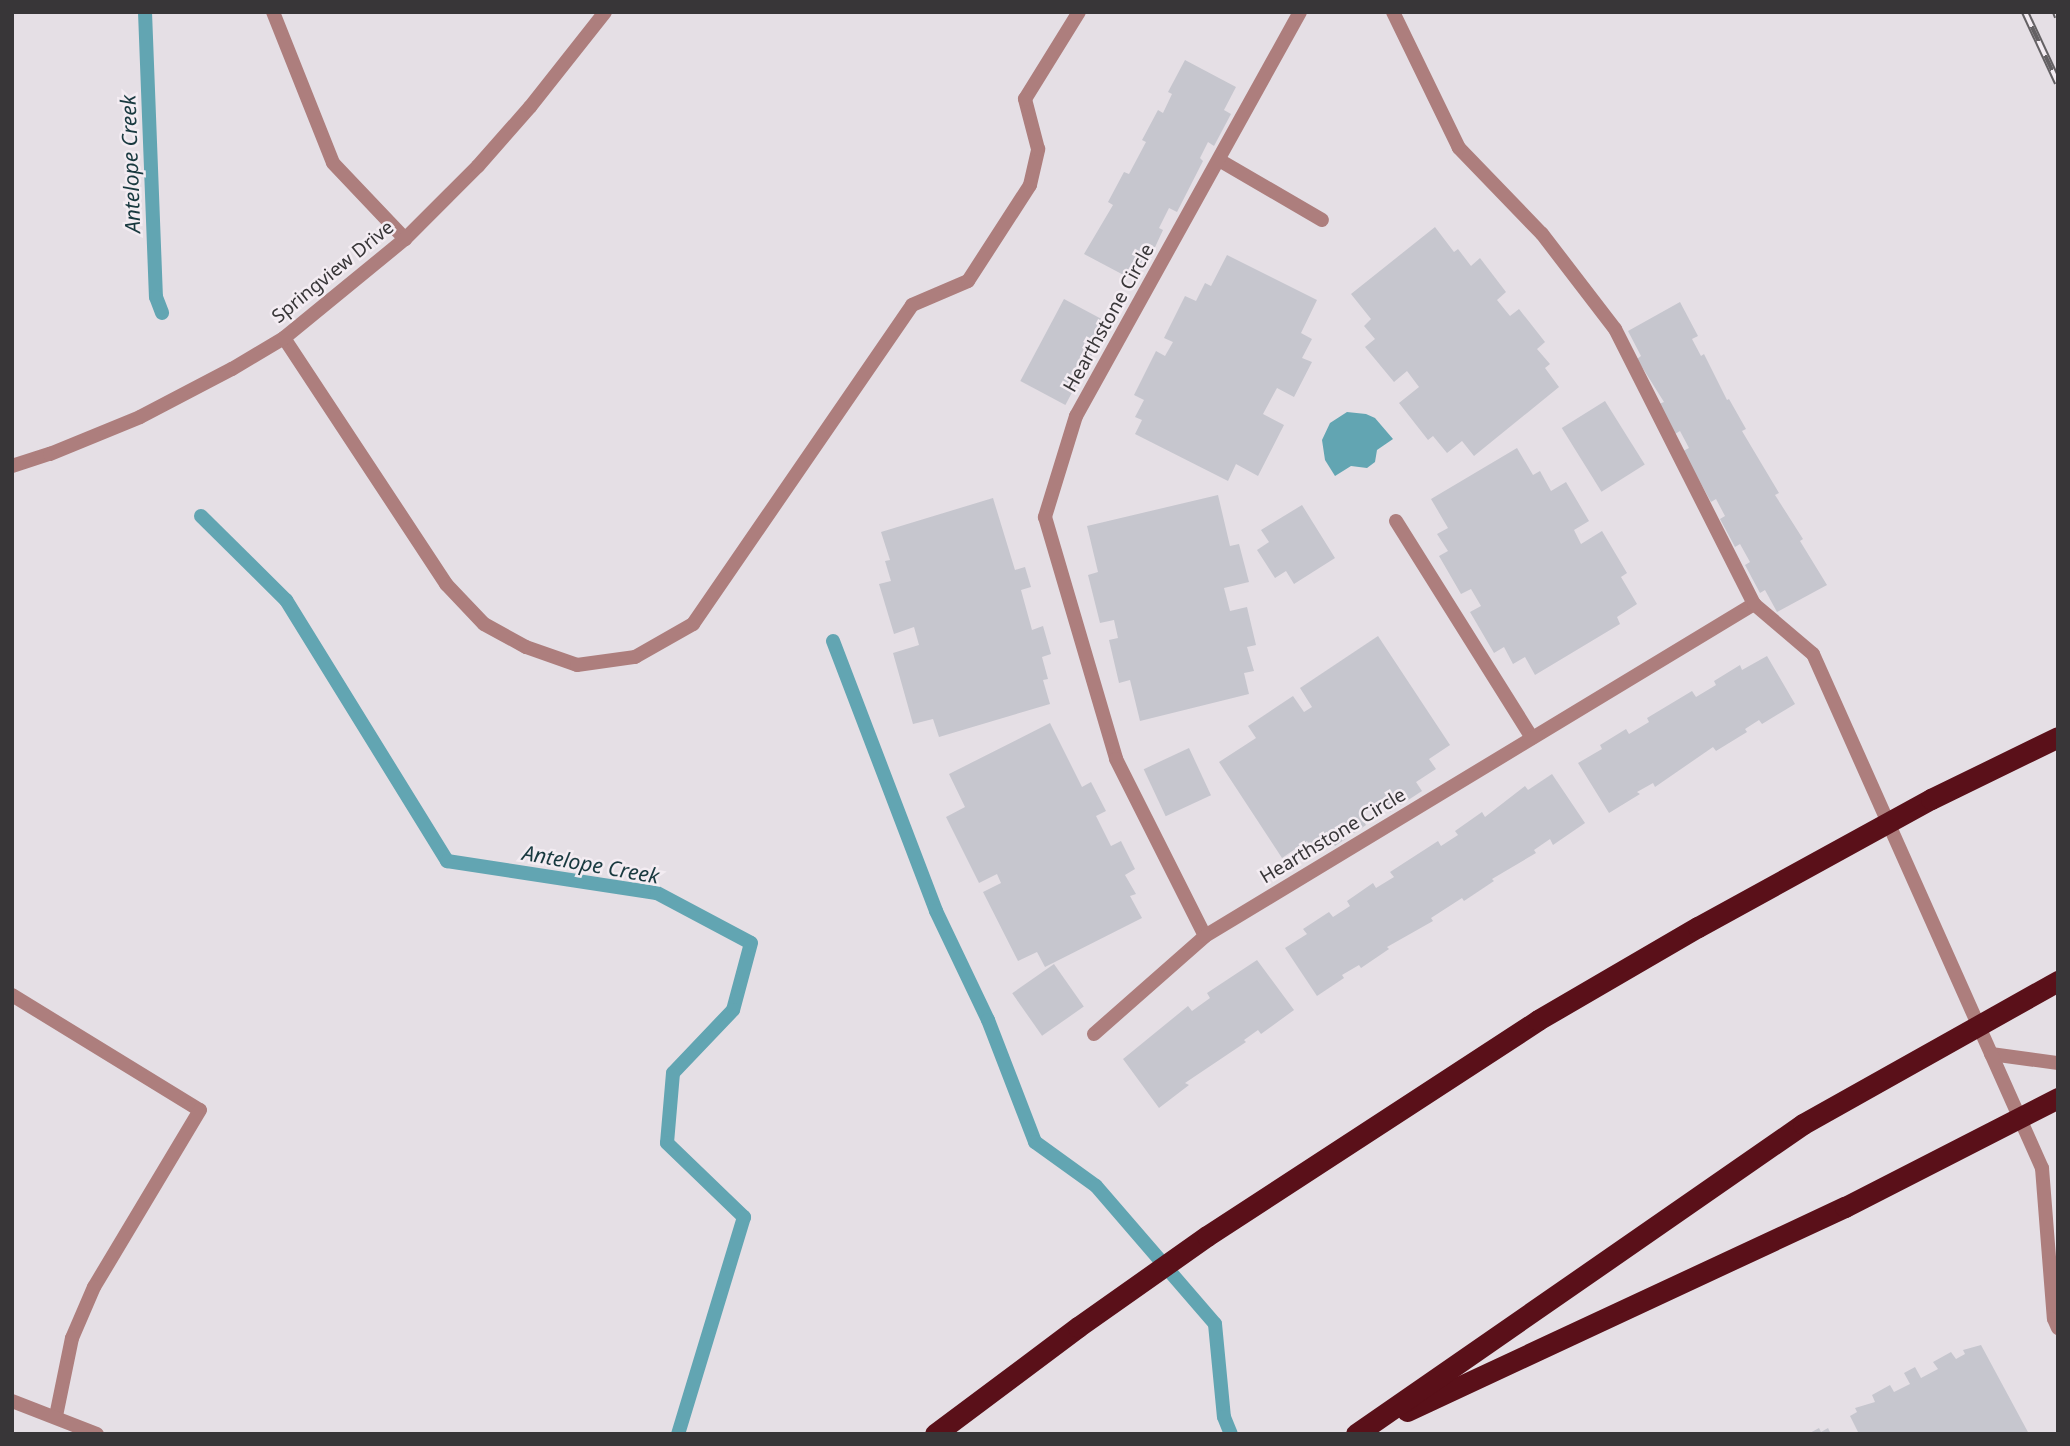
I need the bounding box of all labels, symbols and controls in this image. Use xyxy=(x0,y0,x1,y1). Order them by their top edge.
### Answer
water label: Antelope Creek xyxy=(115,94,145,234)
street label: Springview Drive xyxy=(268,216,398,328)
street label: Hearthstone Circle xyxy=(1059,240,1159,396)
street label: Hearthstone Circle xyxy=(1256,784,1410,888)
water label: Antelope Creek xyxy=(521,840,661,888)

